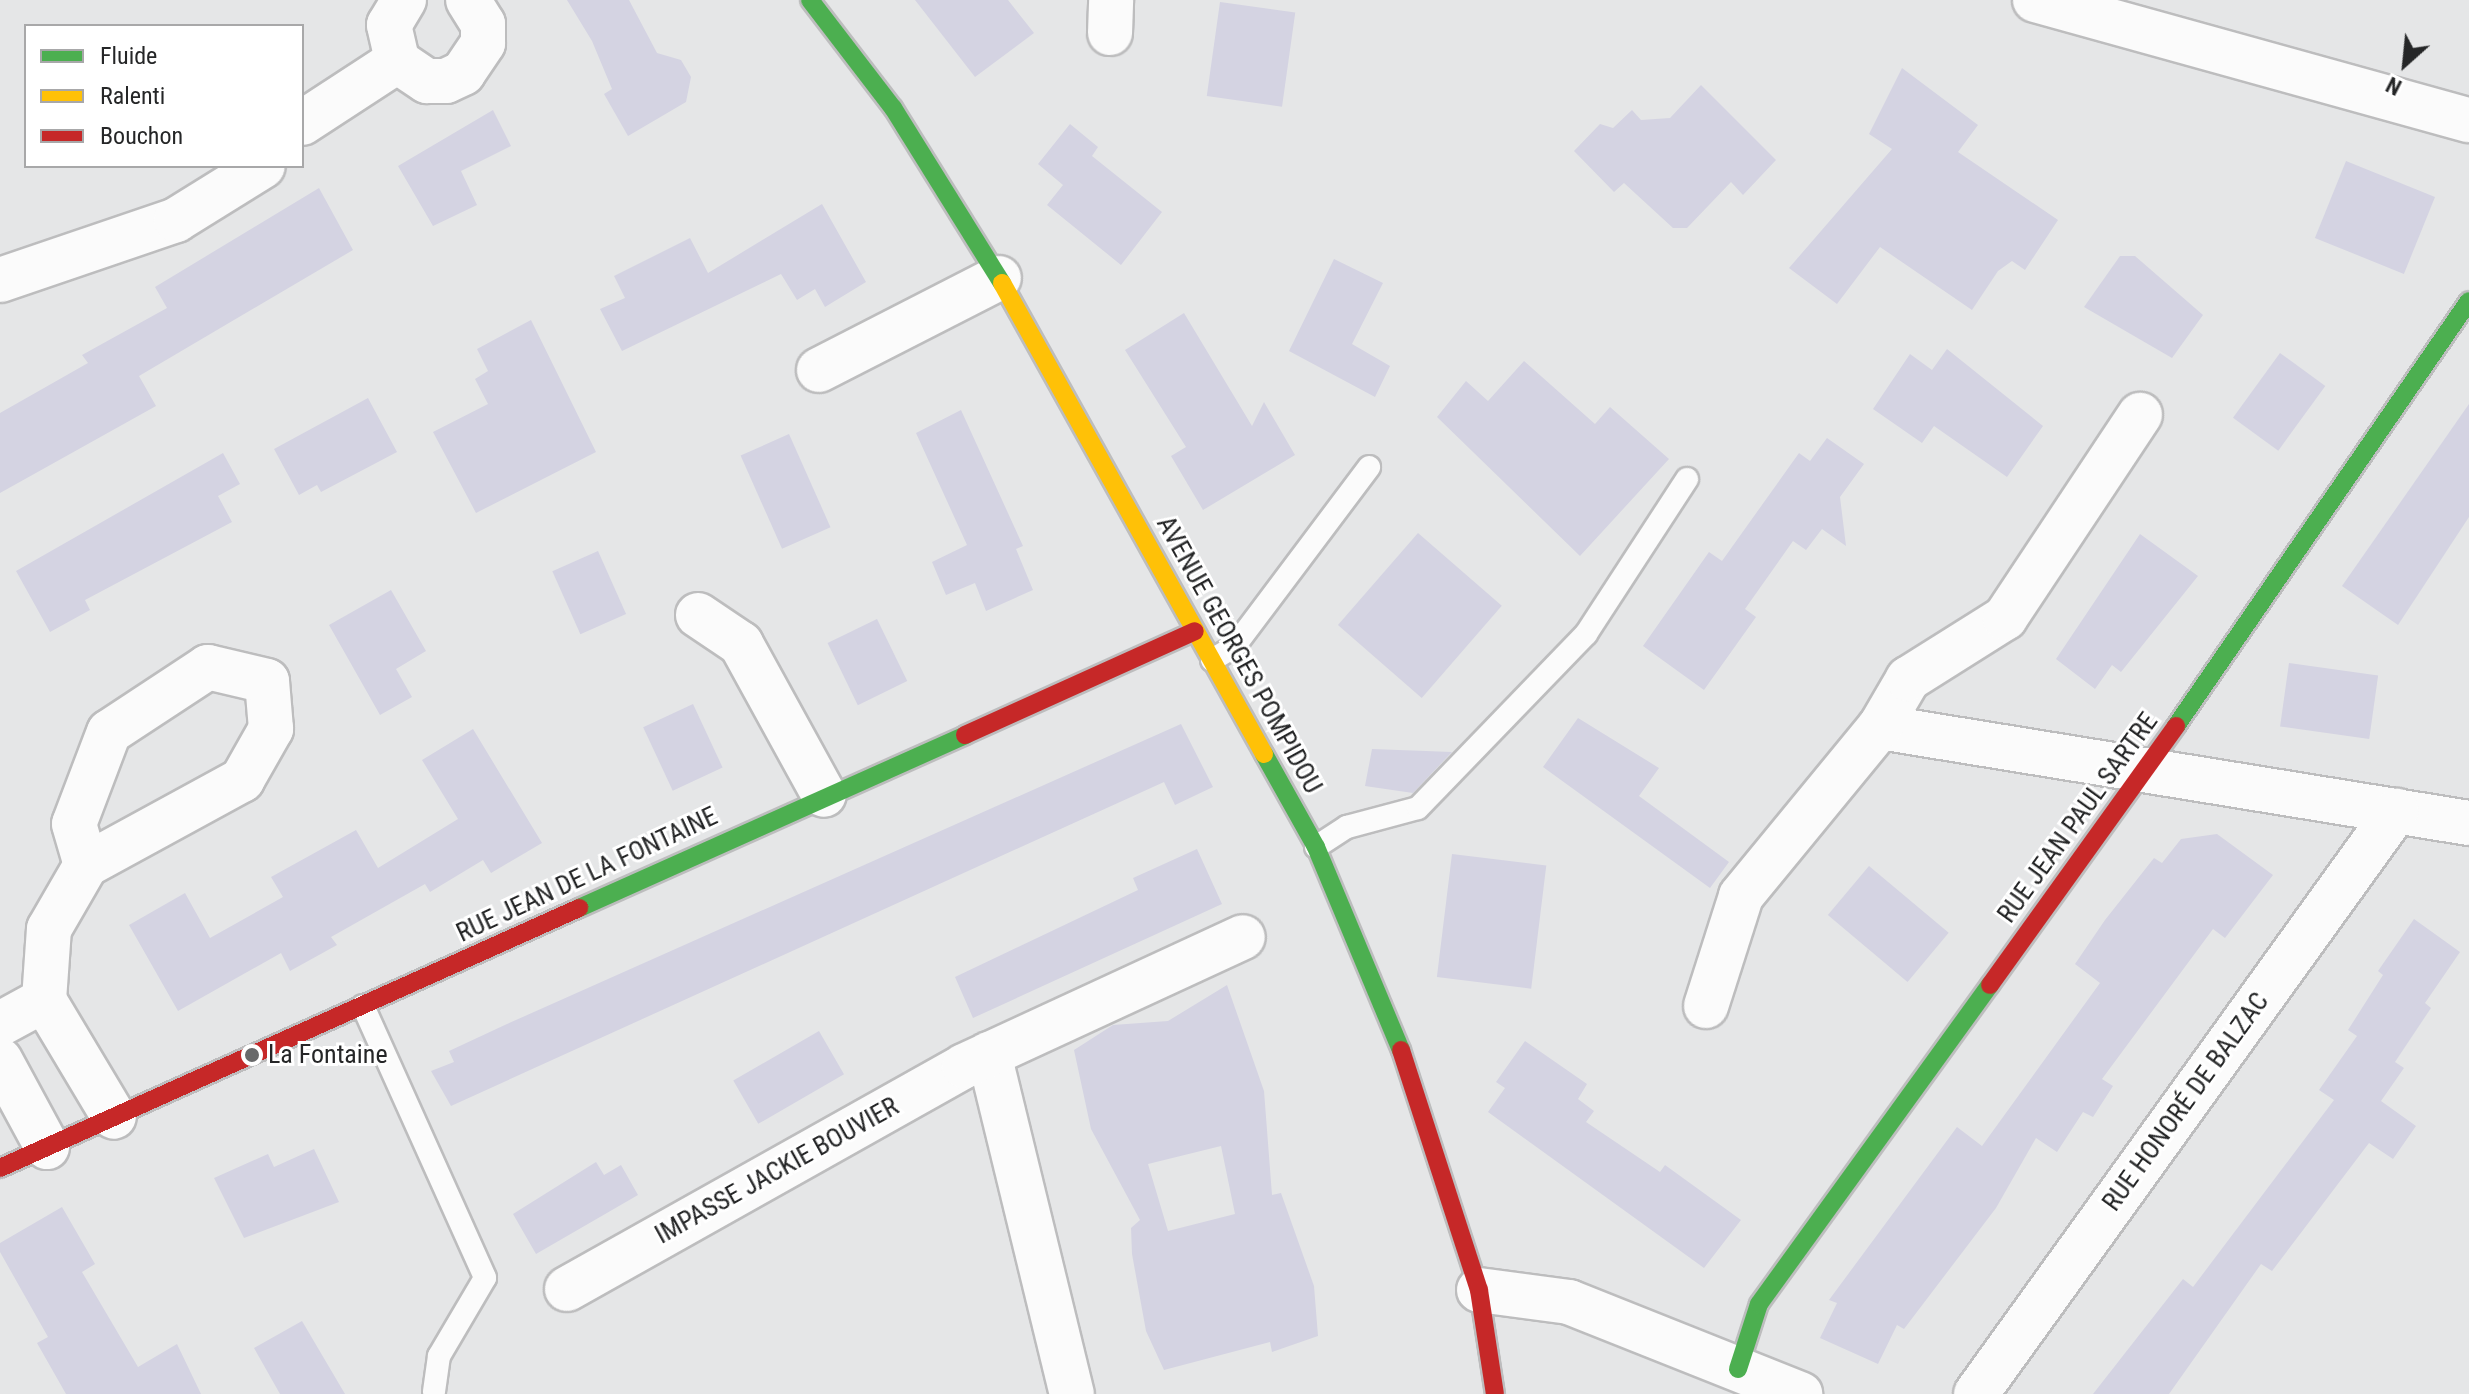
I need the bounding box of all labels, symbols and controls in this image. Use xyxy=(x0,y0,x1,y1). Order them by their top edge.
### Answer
legend xyxy=(24,24,304,168)
north arrow xyxy=(2365,24,2445,104)
text: Fluide xyxy=(100,42,157,70)
text: N xyxy=(2382,72,2406,100)
text: Ralenti xyxy=(100,82,165,110)
text: Bouchon xyxy=(100,122,183,150)
street label: AVENUE GEORGES POMPIDOU xyxy=(1150,511,1328,799)
street label: RUE JEAN PAUL SARTRE xyxy=(1991,707,2165,929)
street label: RUE JEAN DE LA FONTAINE xyxy=(452,801,722,949)
street label: RUE HONORÉ DE BALZAC xyxy=(2096,987,2276,1217)
place label: La Fontaine xyxy=(268,1039,388,1071)
marker: La Fontaine xyxy=(243,1046,261,1064)
street label: IMPASSE JACKIE BOUVIER xyxy=(650,1091,904,1251)

